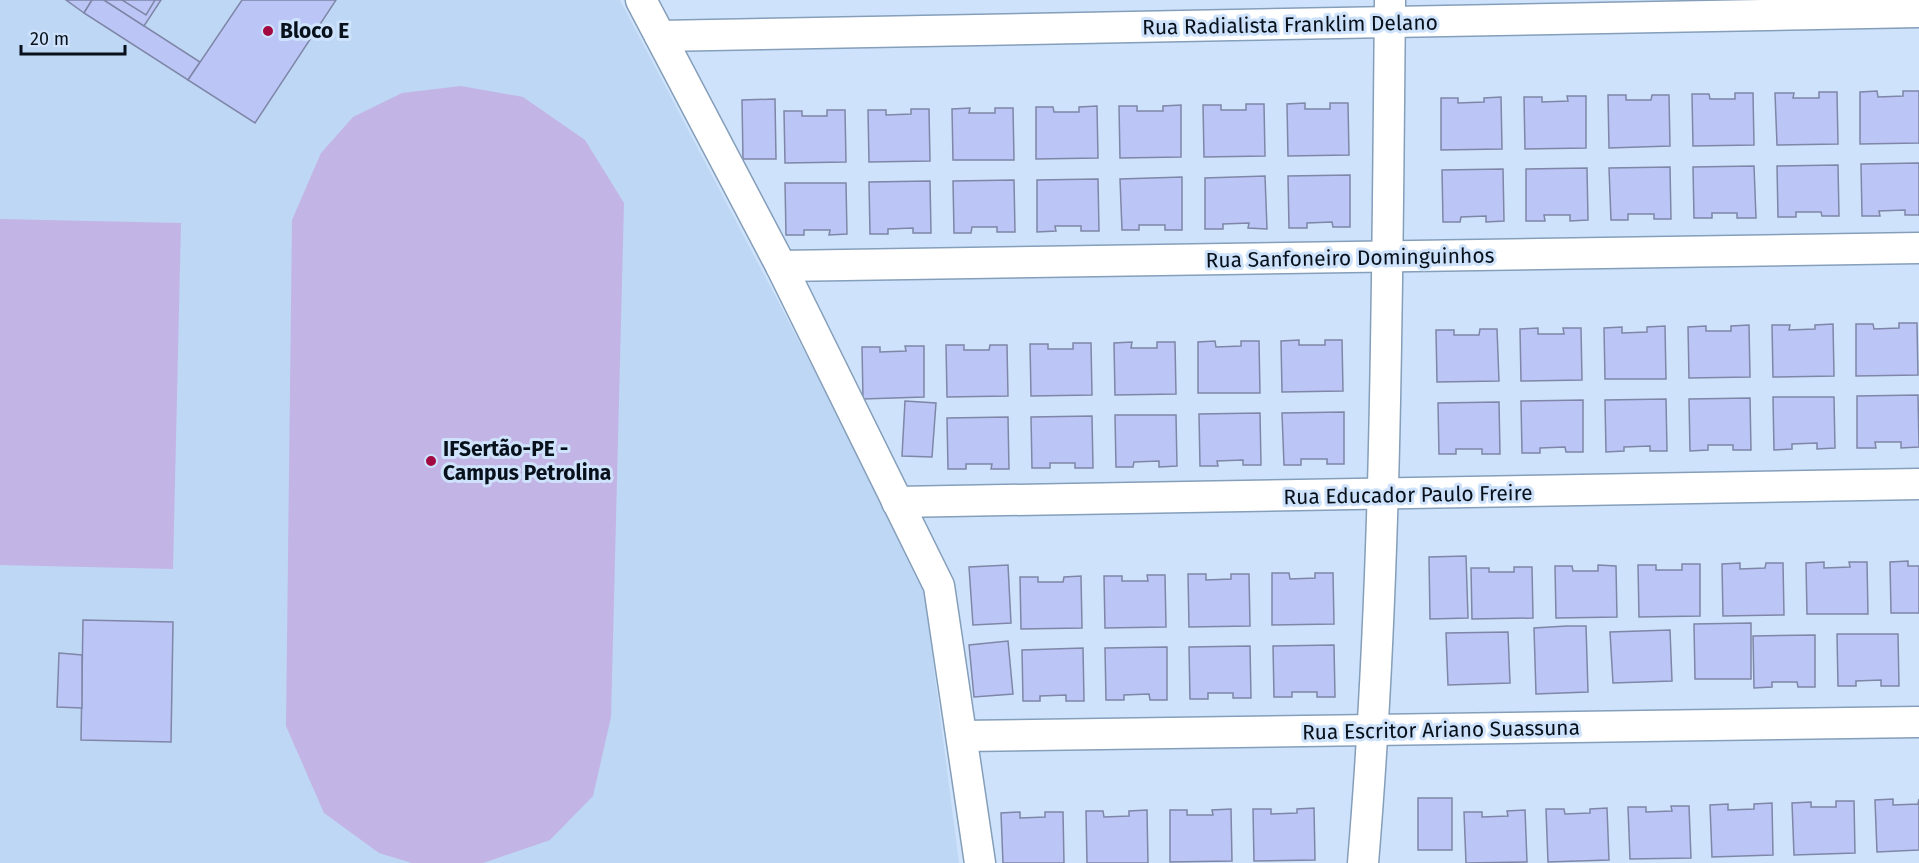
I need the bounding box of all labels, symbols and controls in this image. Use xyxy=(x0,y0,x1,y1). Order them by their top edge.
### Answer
street label: Rua Radialista Franklim Delano xyxy=(1142,9,1438,41)
scale bar xyxy=(21,18,124,56)
place label: Bloco E xyxy=(280,18,349,44)
marker: Bloco E xyxy=(261,24,275,38)
text: 20 m xyxy=(30,28,69,50)
street label: Rua Sanfoneiro Dominguinhos xyxy=(1205,242,1495,274)
place label: IFSertão-PE - Campus Petrolina xyxy=(443,436,611,486)
marker: IFSertão-PE - Campus Petrolina xyxy=(424,454,438,468)
street label: Rua Educador Paulo Freire xyxy=(1283,480,1533,510)
street label: Rua Escritor Ariano Suassuna xyxy=(1302,715,1580,745)

